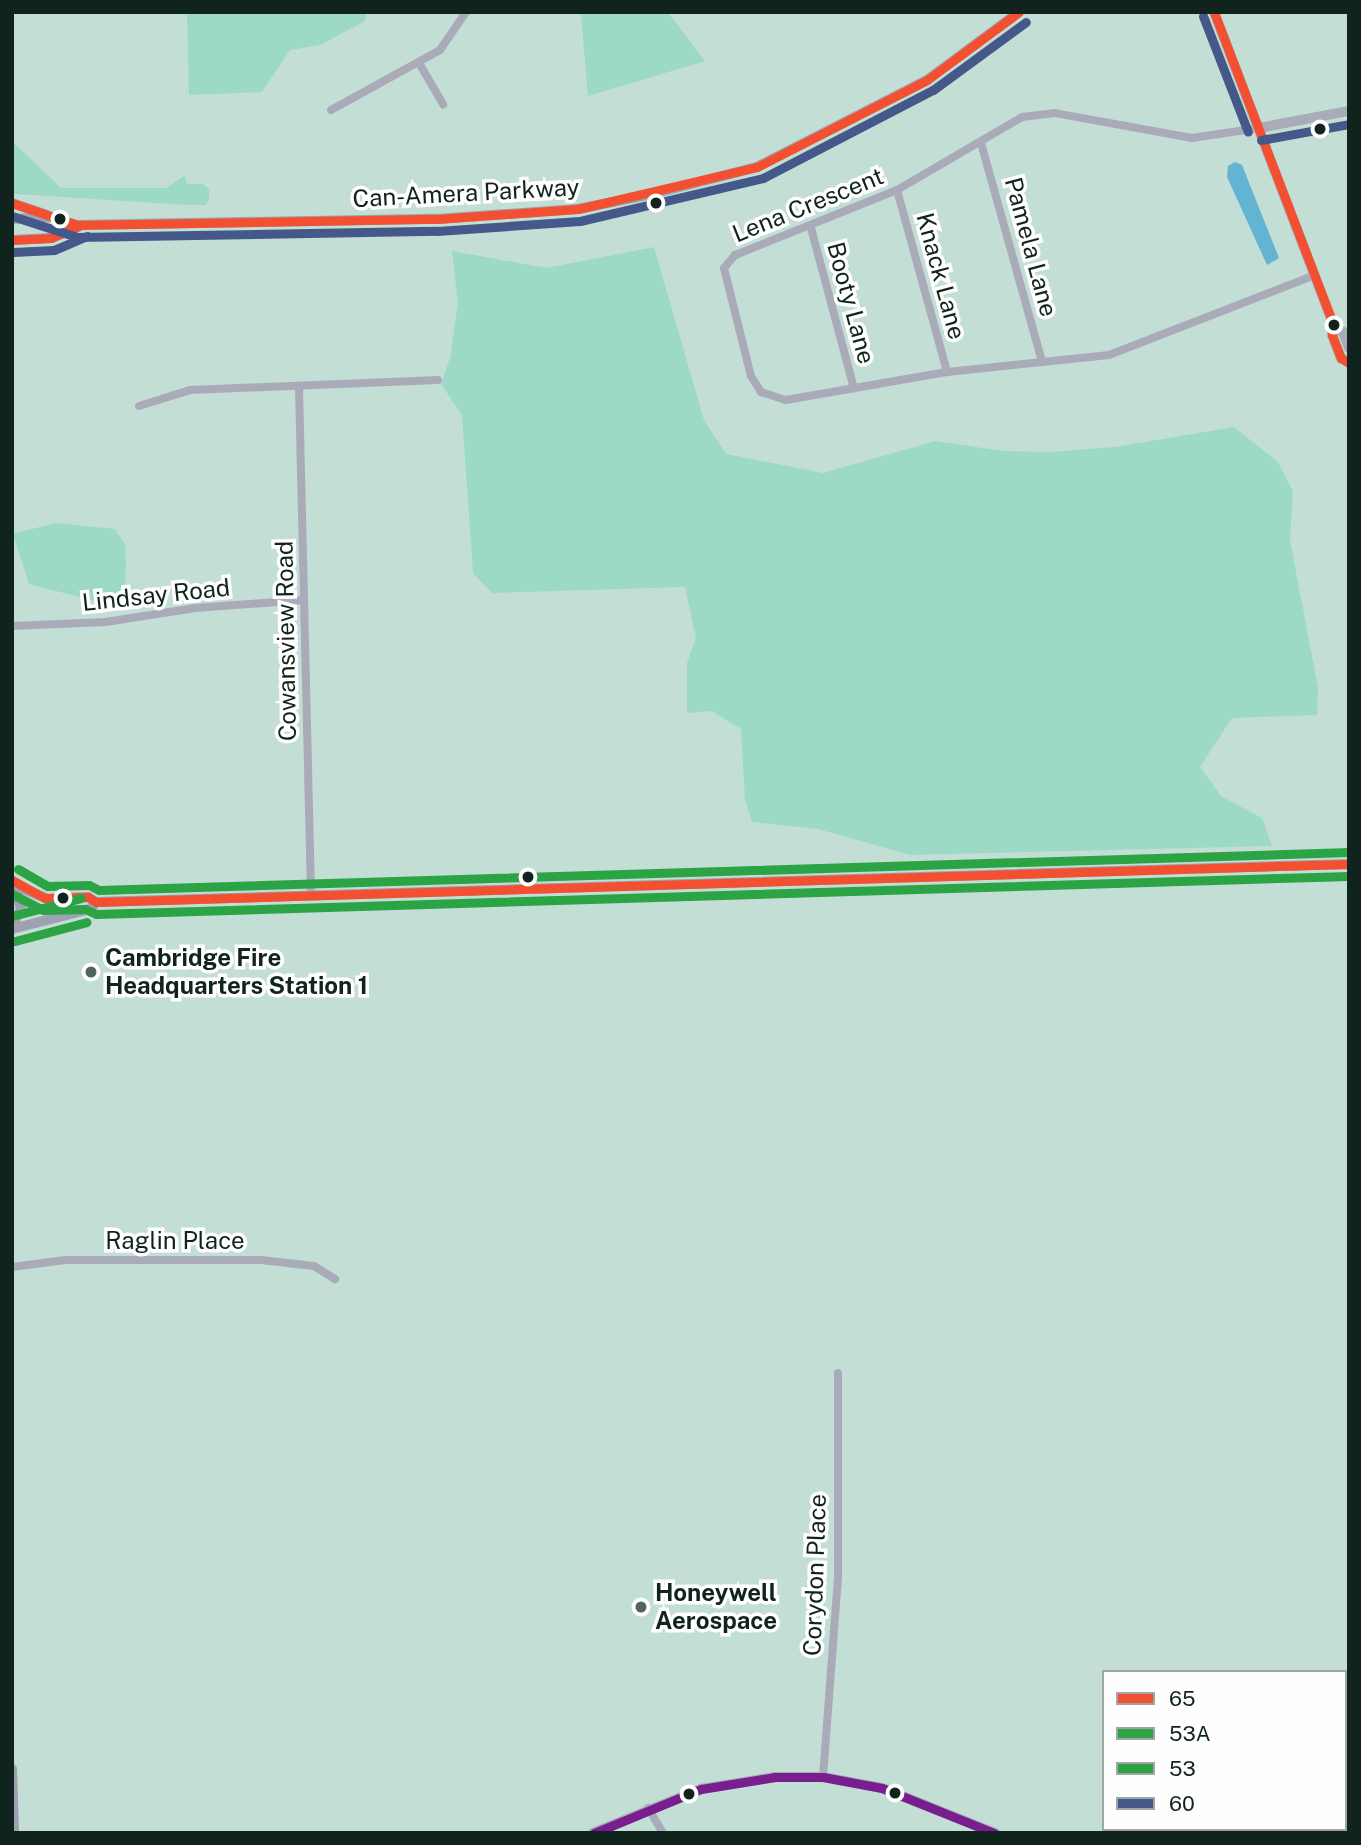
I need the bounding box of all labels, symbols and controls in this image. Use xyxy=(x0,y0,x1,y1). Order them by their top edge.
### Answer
unlabelled marker xyxy=(1313,122,1327,136)
street label: Lena Crescent xyxy=(728,162,888,248)
street label: Can-Amera Parkway xyxy=(352,173,580,213)
street label: Pamela Lane xyxy=(999,174,1063,320)
unlabelled marker xyxy=(649,196,663,210)
street label: Knack Lane xyxy=(910,210,972,342)
unlabelled marker xyxy=(53,212,67,226)
street label: Booty Lane xyxy=(821,239,881,367)
unlabelled marker xyxy=(1327,318,1341,332)
street label: Cowansview Road xyxy=(270,541,302,741)
street label: Lindsay Road xyxy=(81,573,231,617)
unlabelled marker xyxy=(521,870,535,884)
unlabelled marker xyxy=(56,891,70,905)
place label: Cambridge Fire Headquarters Station 1 xyxy=(105,944,368,1000)
marker: Cambridge Fire Headquarters Station 1 xyxy=(83,964,99,980)
street label: Raglin Place xyxy=(105,1227,245,1255)
street label: Corydon Place xyxy=(798,1493,832,1657)
place label: Honeywell Aerospace xyxy=(655,1579,777,1635)
marker: Honeywell Aerospace xyxy=(633,1599,649,1615)
legend xyxy=(1102,1670,1347,1831)
text: 65 xyxy=(1169,1686,1196,1711)
text: 53A xyxy=(1169,1721,1211,1746)
text: 53 xyxy=(1169,1756,1196,1781)
unlabelled marker xyxy=(888,1786,902,1800)
unlabelled marker xyxy=(682,1787,696,1801)
text: 60 xyxy=(1169,1791,1195,1816)

